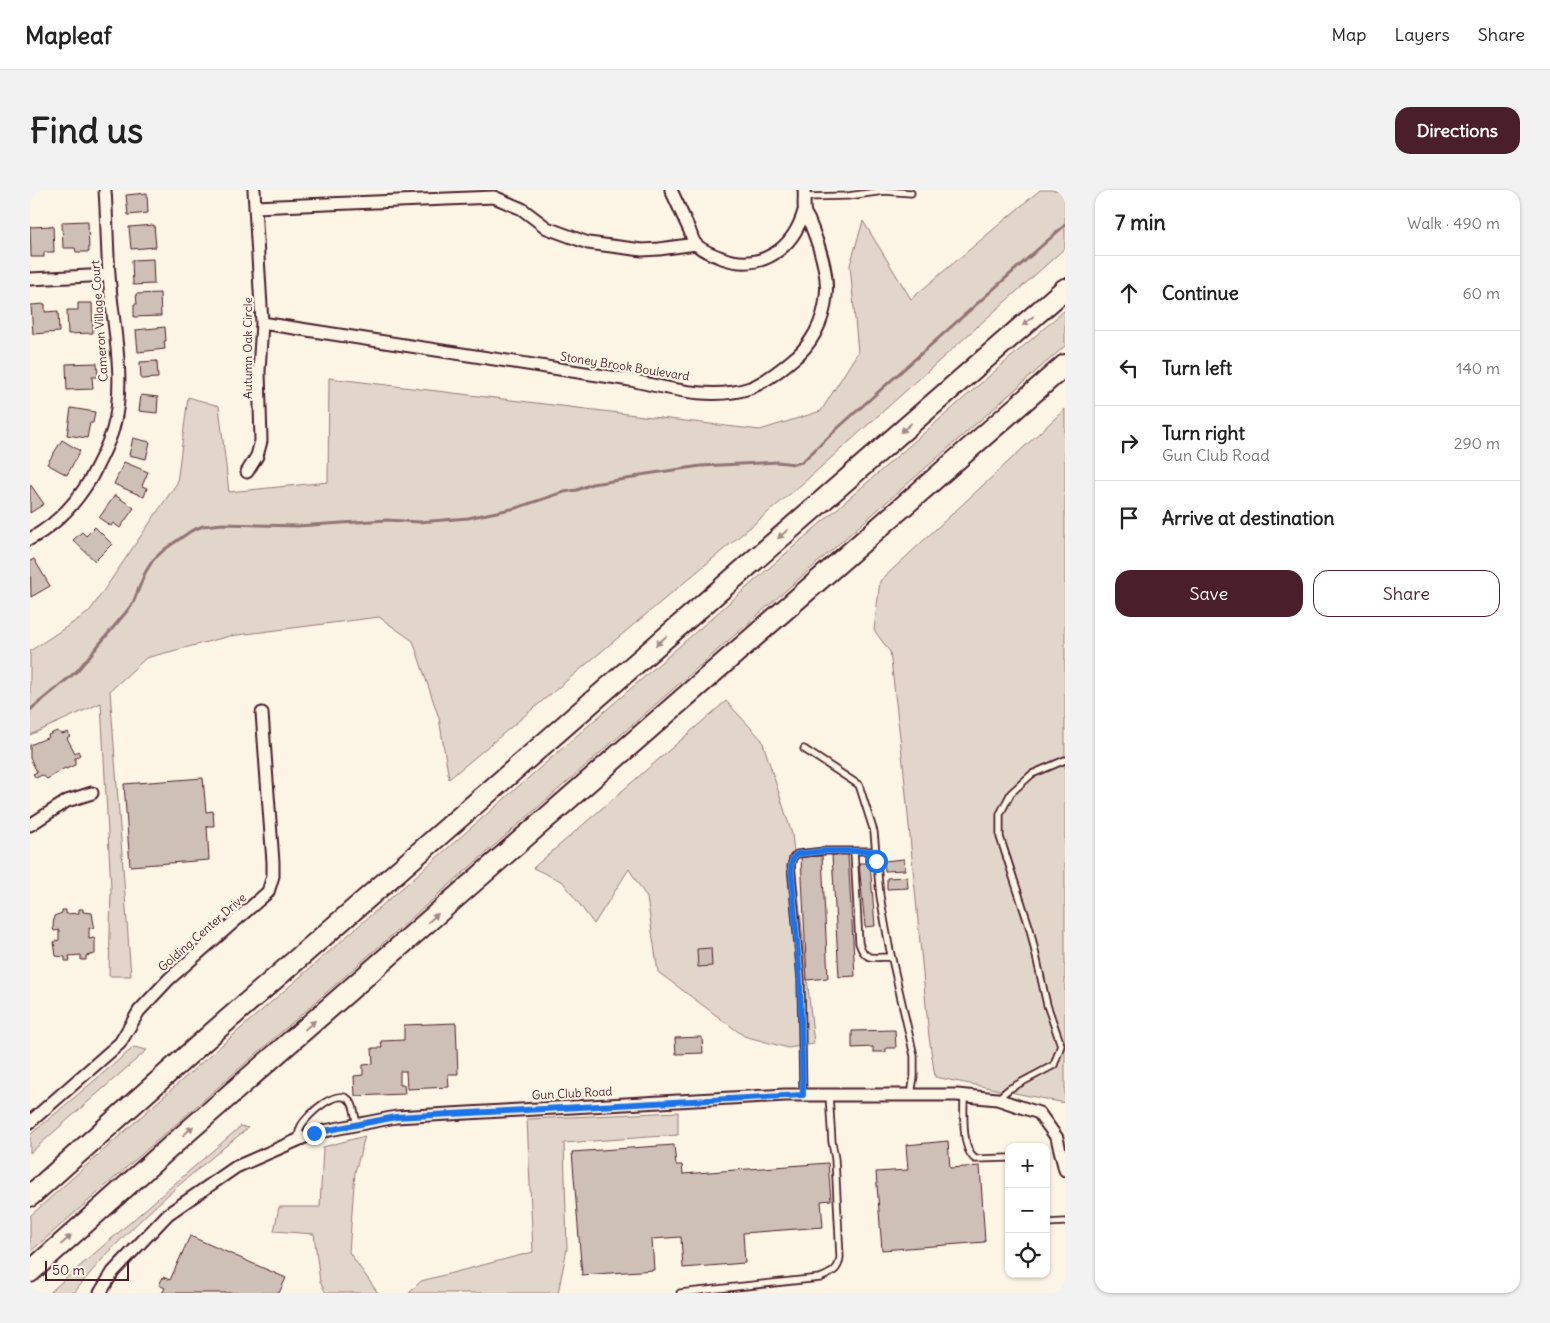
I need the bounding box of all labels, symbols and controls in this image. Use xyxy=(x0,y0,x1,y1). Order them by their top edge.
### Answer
text: Mapleaf xyxy=(25,20,112,50)
text: Map xyxy=(1331,23,1366,46)
text: Layers xyxy=(1394,23,1450,46)
text: Share xyxy=(1478,23,1525,46)
button: Directions xyxy=(1395,107,1520,154)
text: Find us xyxy=(30,108,143,152)
text: 7 min xyxy=(1115,209,1166,236)
text: Walk · 490 m xyxy=(1407,213,1500,233)
street label: Cameron Village Court xyxy=(87,260,111,382)
icon: ahead xyxy=(1115,279,1143,307)
text: Continue xyxy=(1162,281,1239,305)
text: 60 m xyxy=(1462,283,1500,303)
street label: Autumn Oak Circle xyxy=(240,297,255,399)
one-way arrow xyxy=(1022,315,1035,326)
street label: Stoney Brook Boulevard xyxy=(559,348,691,384)
icon: left xyxy=(1115,354,1143,382)
text: Turn left xyxy=(1162,356,1232,380)
text: 140 m xyxy=(1456,358,1500,378)
text: Turn right xyxy=(1162,421,1245,445)
one-way arrow xyxy=(899,422,912,433)
icon: right xyxy=(1115,429,1143,457)
text: 290 m xyxy=(1454,433,1500,453)
text: Gun Club Road xyxy=(1162,445,1270,465)
icon: arrive xyxy=(1115,504,1143,532)
text: Arrive at destination xyxy=(1162,506,1335,530)
one-way arrow xyxy=(777,529,790,540)
button: Save xyxy=(1115,570,1303,617)
button: Share xyxy=(1313,570,1500,617)
one-way arrow xyxy=(655,636,668,647)
route start xyxy=(865,850,888,873)
street label: Golding Center Drive xyxy=(155,890,249,974)
one-way arrow xyxy=(426,912,438,924)
one-way arrow xyxy=(304,1019,316,1031)
street label: Gun Club Road xyxy=(531,1083,613,1103)
route end xyxy=(303,1122,326,1145)
one-way arrow xyxy=(181,1126,194,1137)
map controls xyxy=(1005,1143,1050,1278)
button: + xyxy=(1005,1143,1050,1188)
button: − xyxy=(1005,1188,1050,1233)
button: locate xyxy=(1005,1233,1050,1278)
one-way arrow xyxy=(60,1234,73,1245)
scale bar xyxy=(45,1258,129,1281)
text: 50 m xyxy=(52,1261,85,1279)

